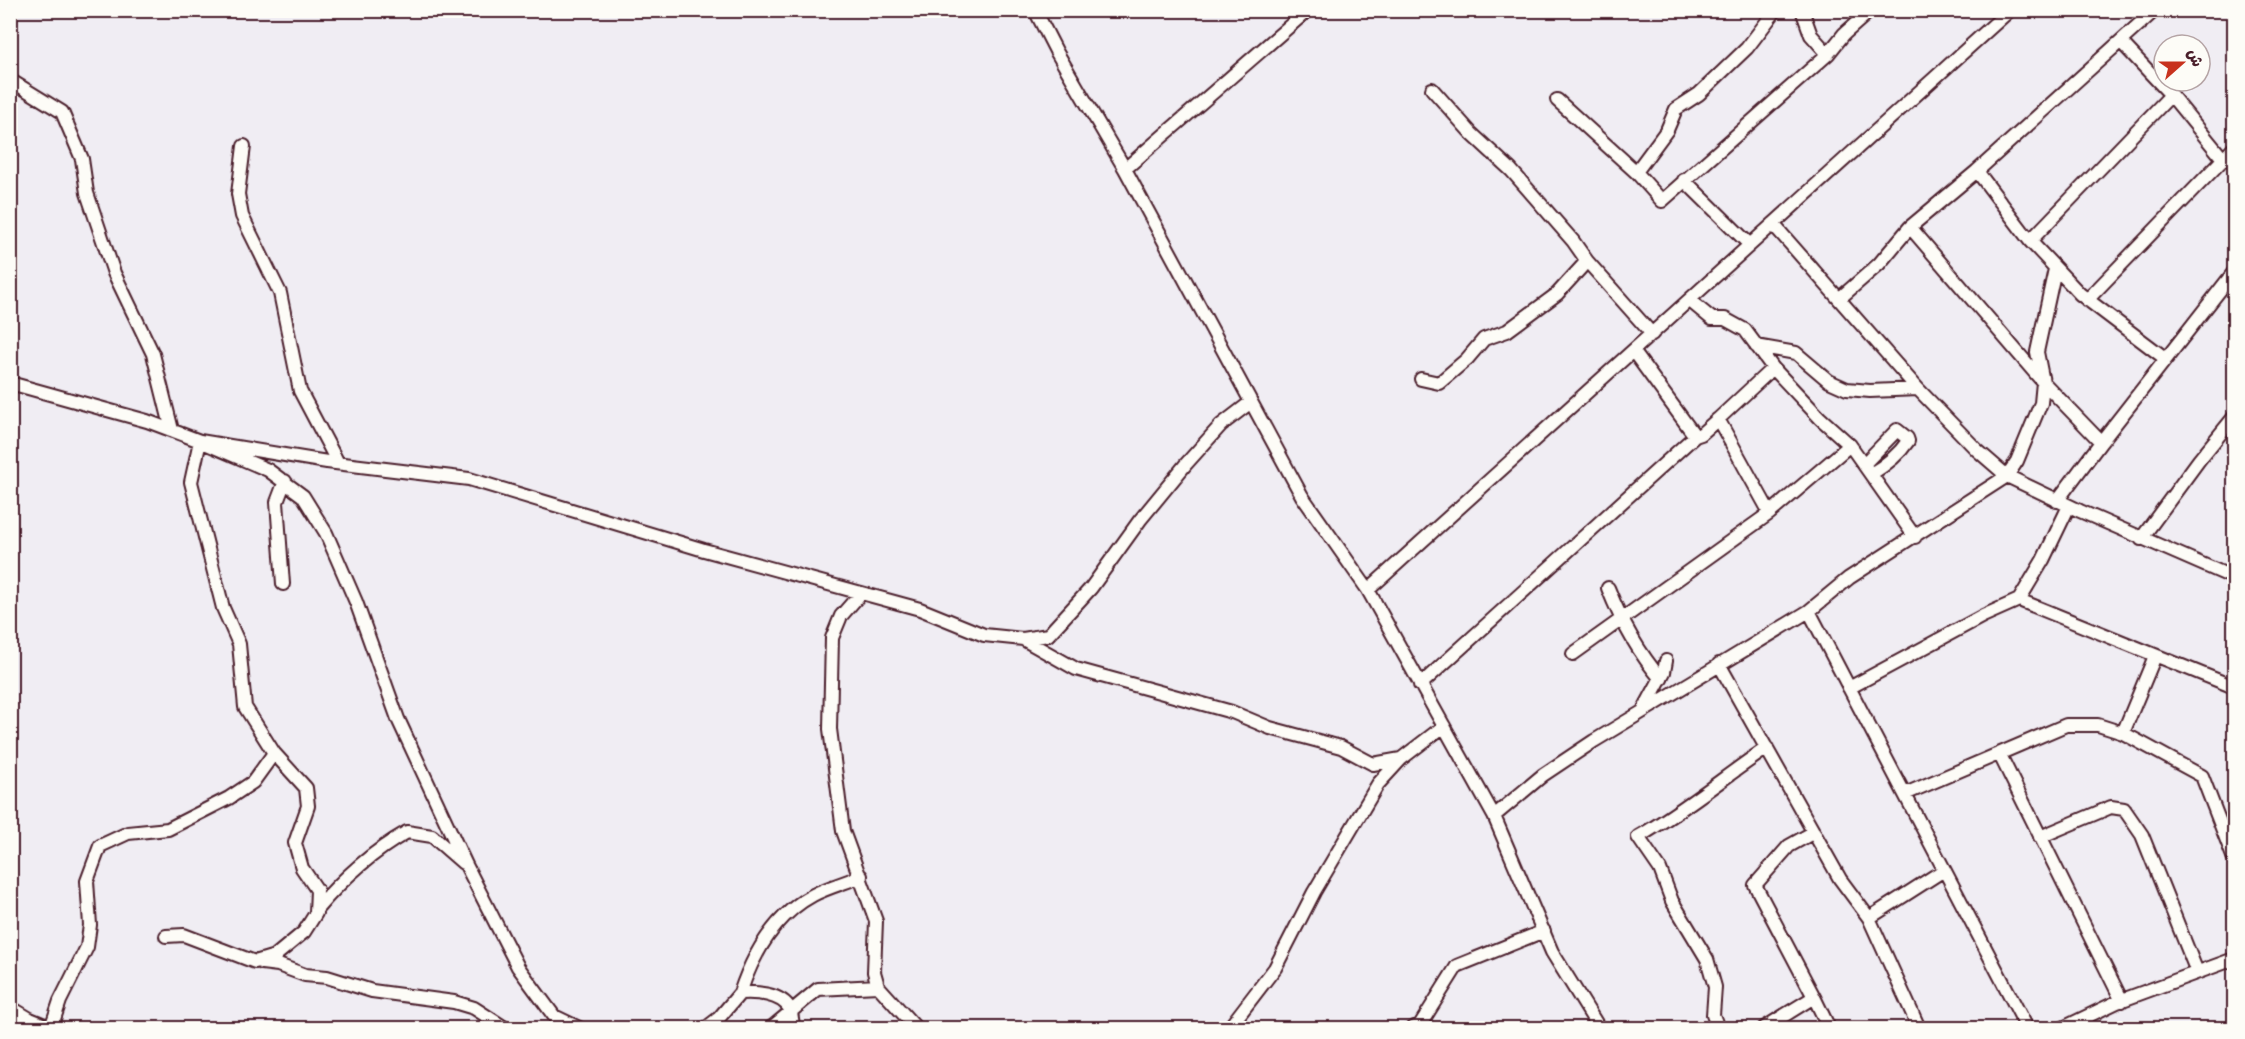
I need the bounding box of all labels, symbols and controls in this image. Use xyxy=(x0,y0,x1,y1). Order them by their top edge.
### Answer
north arrow xyxy=(2152,33,2212,93)
text: ش xyxy=(2184,47,2207,69)

